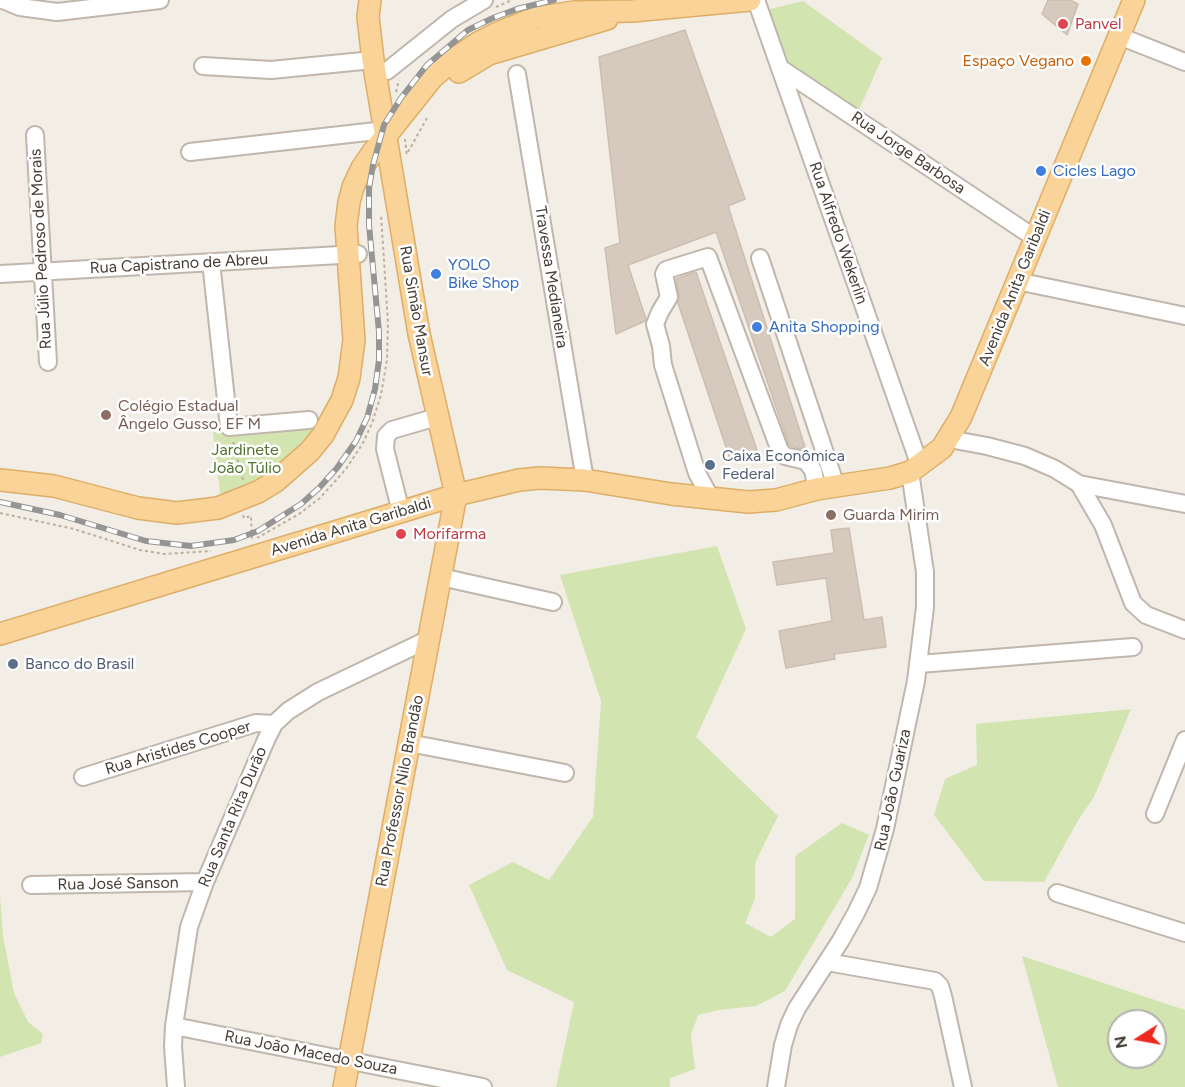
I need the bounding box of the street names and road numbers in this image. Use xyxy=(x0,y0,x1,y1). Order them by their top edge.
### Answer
street label: Rua Jorge Barbosa xyxy=(847,108,969,198)
street label: Rua Júlio Pedroso de Morais xyxy=(26,148,56,350)
street label: Rua Alfredo Wekerlin xyxy=(805,159,871,307)
street label: Travessa Medianeira xyxy=(530,204,572,350)
street label: Avenida Anita Garibaldi xyxy=(975,207,1055,369)
street label: Rua Simão Mansur xyxy=(395,244,437,378)
street label: Rua Capistrano de Abreu xyxy=(89,250,269,278)
street label: Avenida Anita Garibaldi xyxy=(268,493,434,561)
street label: Rua Professor Nilo Brandão xyxy=(372,693,428,889)
street label: Rua Aristides Cooper xyxy=(103,717,253,779)
street label: Rua João Guariza xyxy=(871,727,915,853)
street label: Rua Santa Rita Durão xyxy=(195,744,271,890)
street label: Rua José Sanson xyxy=(57,873,179,895)
street label: Rua João Macedo Souza xyxy=(223,1027,399,1079)

